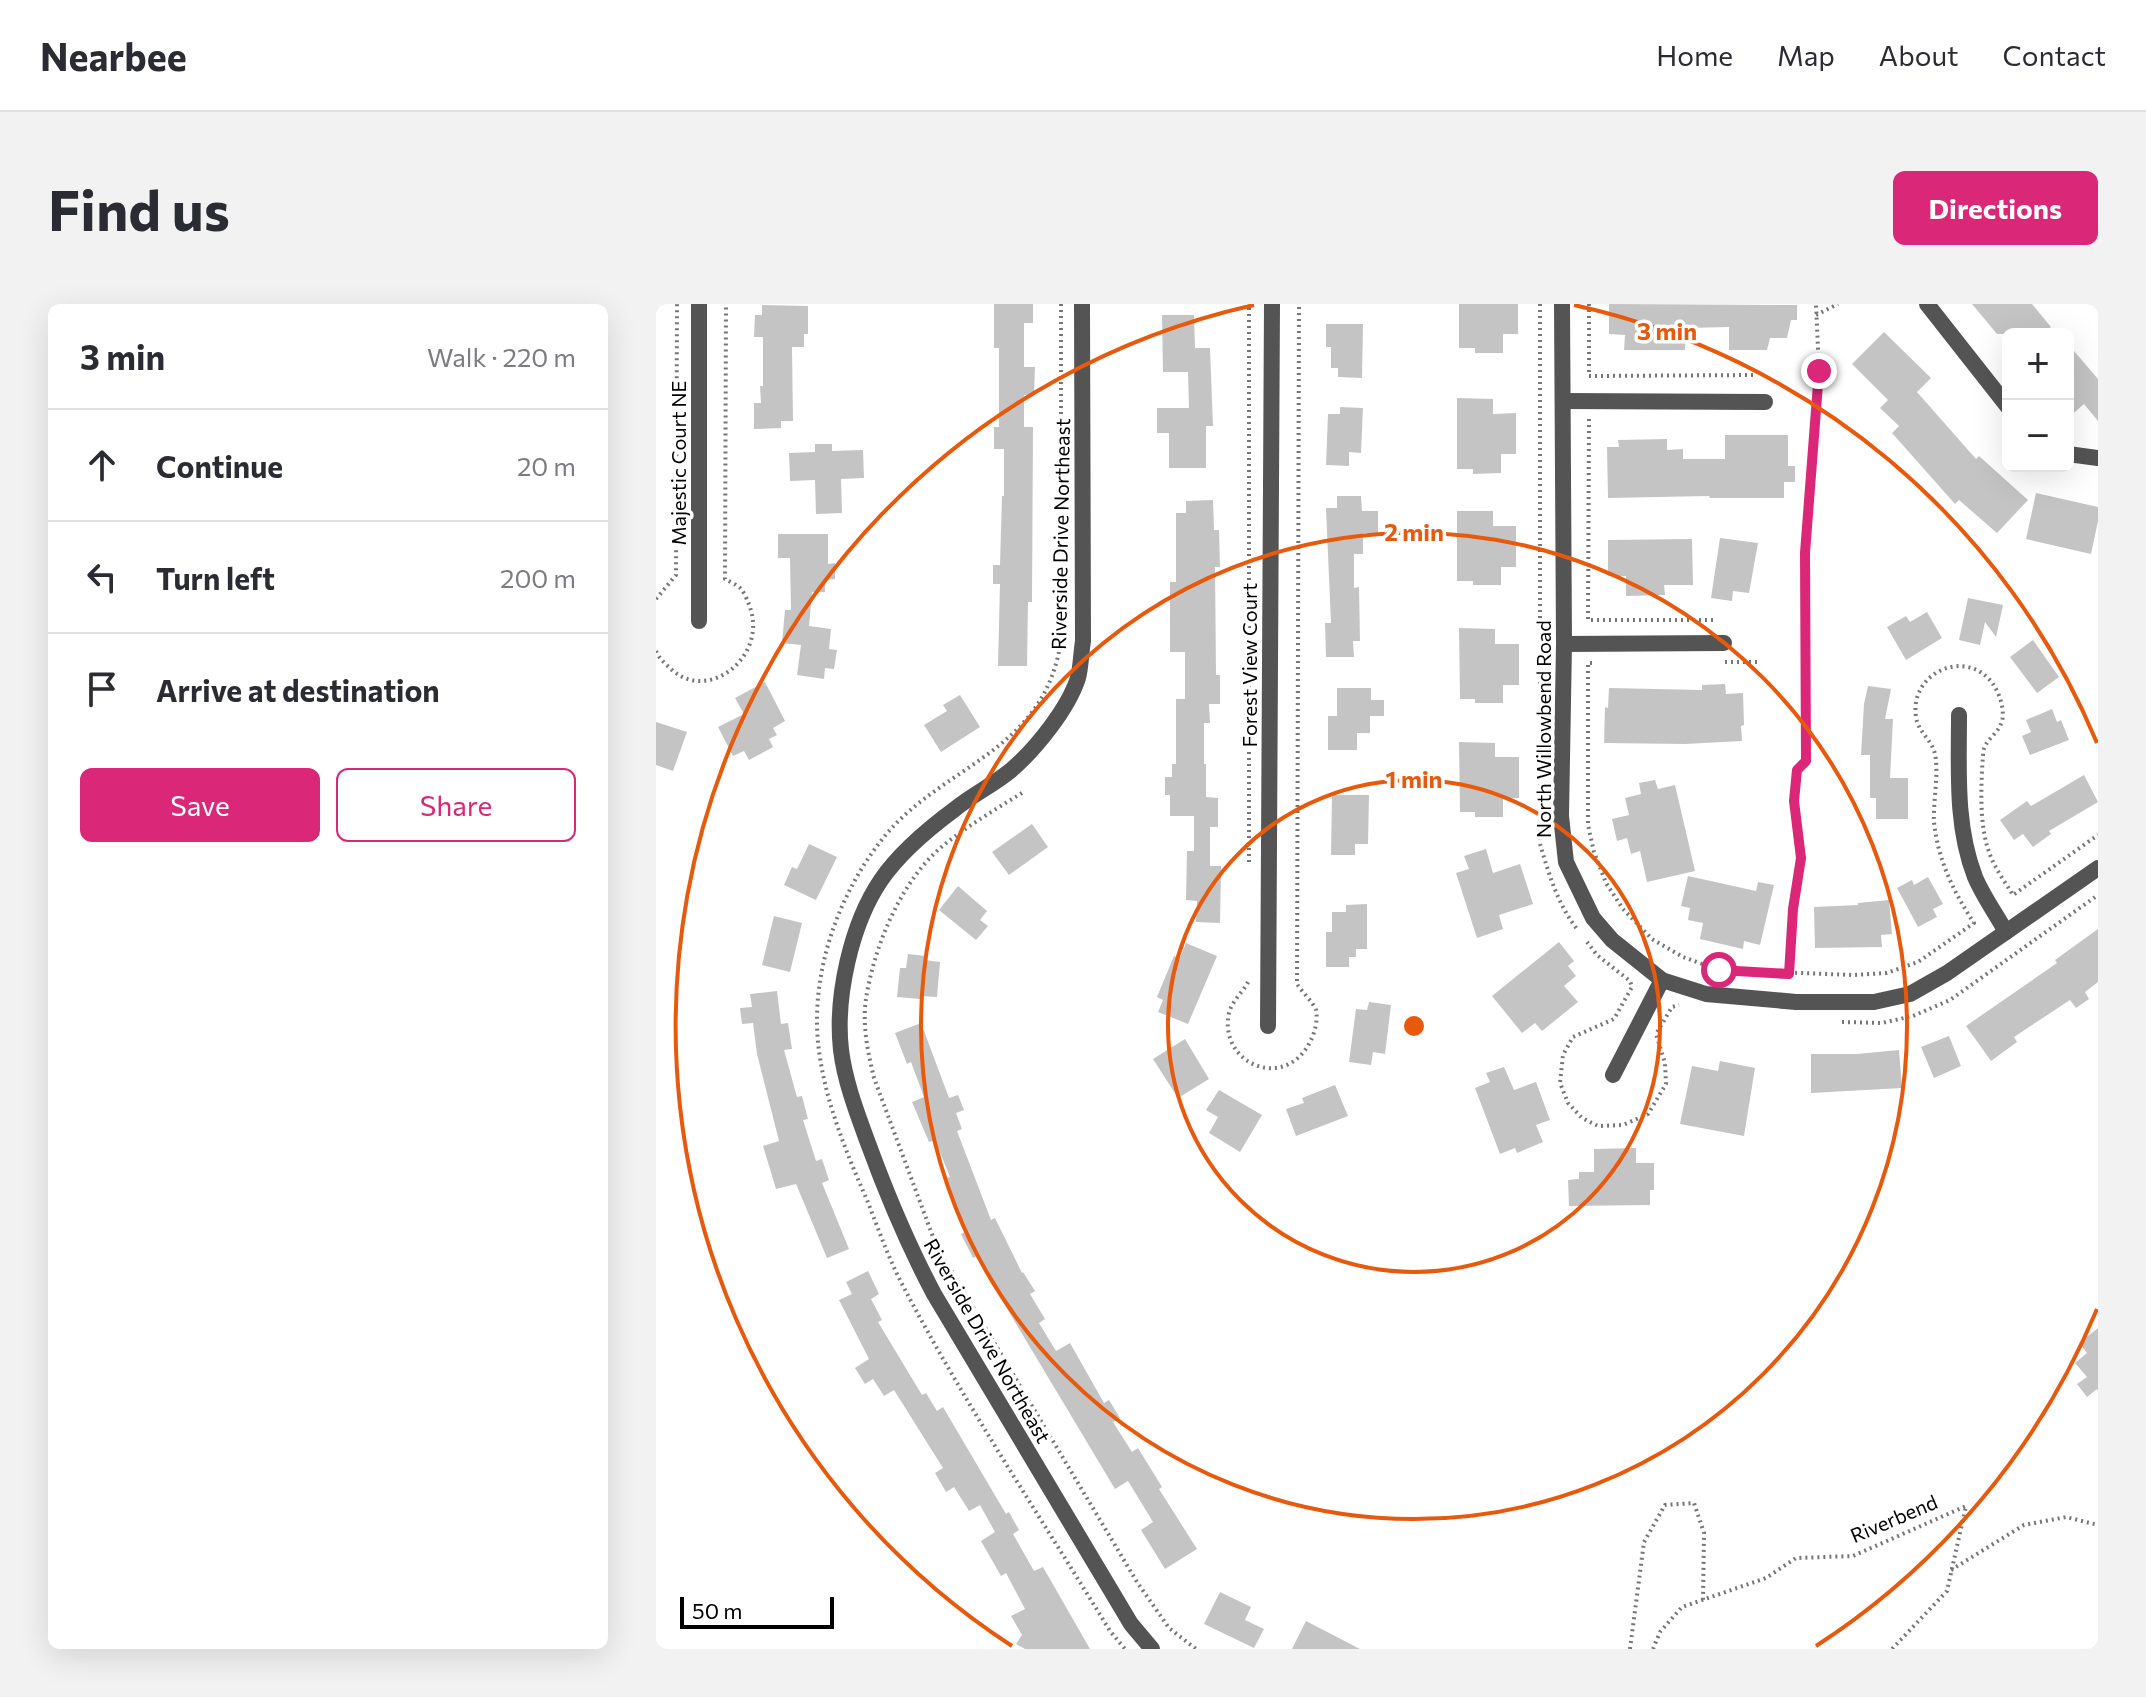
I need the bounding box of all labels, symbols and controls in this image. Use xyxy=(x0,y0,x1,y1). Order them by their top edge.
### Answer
text: Nearbee xyxy=(40,32,187,79)
text: Home xyxy=(1656,38,1733,72)
text: Map xyxy=(1777,38,1835,72)
text: About xyxy=(1879,38,1959,72)
text: Contact xyxy=(2003,38,2106,72)
button: Directions xyxy=(1893,171,2098,245)
text: Find us xyxy=(48,174,230,243)
text: 3 min xyxy=(1637,316,1697,345)
map controls xyxy=(2002,328,2074,472)
button: + xyxy=(2002,328,2074,400)
text: 3 min xyxy=(80,335,165,377)
text: Walk · 220 m xyxy=(427,341,576,372)
route end xyxy=(1801,353,1837,389)
street label: Majestic Court NE xyxy=(666,381,690,545)
button: − xyxy=(2002,400,2074,472)
street label: Riverside Drive Northeast xyxy=(1046,418,1074,650)
icon: ahead xyxy=(80,443,124,487)
text: Continue xyxy=(156,447,283,484)
text: 20 m xyxy=(517,450,576,481)
text: 2 min xyxy=(1384,517,1444,546)
icon: left xyxy=(80,555,124,599)
text: Turn left xyxy=(156,559,275,596)
text: 200 m xyxy=(500,562,576,593)
street label: Forest View Court xyxy=(1237,583,1261,747)
street label: North Willowbend Road xyxy=(1531,620,1555,838)
icon: arrive xyxy=(80,667,124,711)
text: Arrive at destination xyxy=(156,671,440,708)
text: 1 min xyxy=(1386,764,1442,793)
button: Save xyxy=(80,768,320,842)
button: Share xyxy=(336,768,576,842)
route start xyxy=(1701,952,1737,988)
centre of rings xyxy=(1400,1012,1428,1040)
street label: Riverside Drive Northeast xyxy=(920,1234,1056,1447)
street label: Riverbend xyxy=(1846,1489,1941,1547)
scale bar xyxy=(680,1593,834,1629)
text: 50 m xyxy=(692,1597,742,1624)

